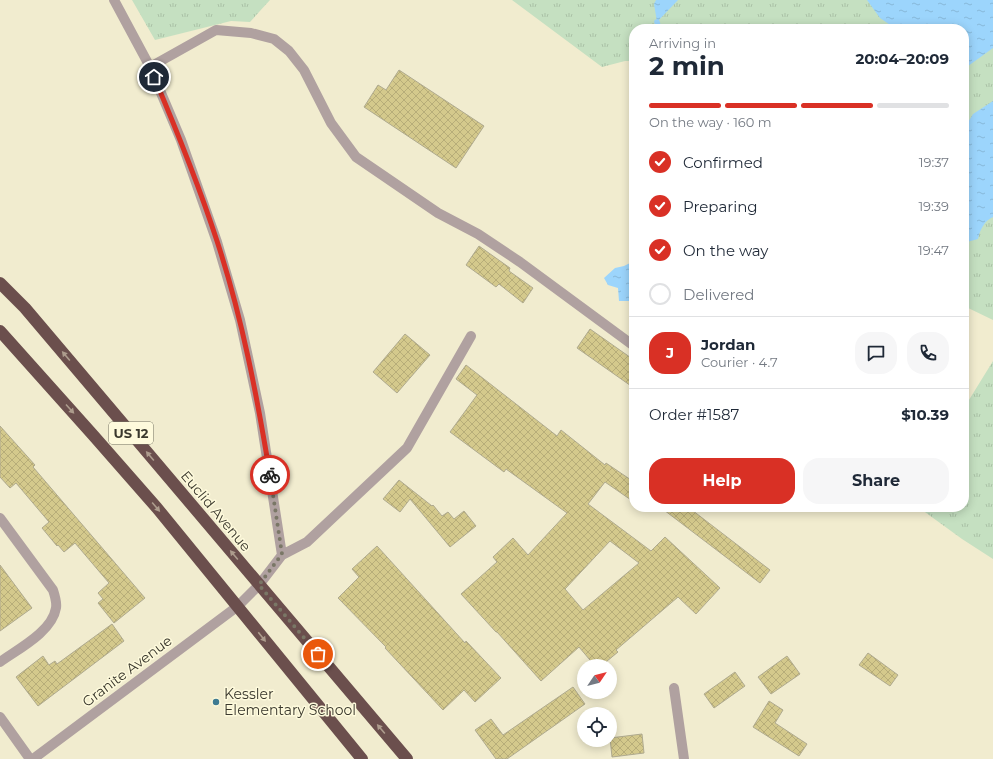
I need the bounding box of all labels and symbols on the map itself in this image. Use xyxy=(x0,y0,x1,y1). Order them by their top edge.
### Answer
pin xyxy=(137,60,171,94)
one-way arrow xyxy=(61,351,70,362)
one-way arrow xyxy=(66,404,75,414)
road number: US 12 xyxy=(109,422,153,444)
one-way arrow xyxy=(145,450,154,461)
courier xyxy=(250,455,290,495)
street label: Euclid Avenue xyxy=(177,467,255,555)
one-way arrow xyxy=(151,502,160,512)
one-way arrow xyxy=(229,550,238,560)
street label: Granite Avenue xyxy=(79,631,175,711)
one-way arrow xyxy=(258,631,267,642)
pin xyxy=(301,637,335,671)
north arrow xyxy=(577,659,617,699)
place label: Kessler Elementary School xyxy=(224,685,356,719)
marker: Kessler Elementary School xyxy=(211,697,221,707)
one-way arrow xyxy=(377,724,386,735)

